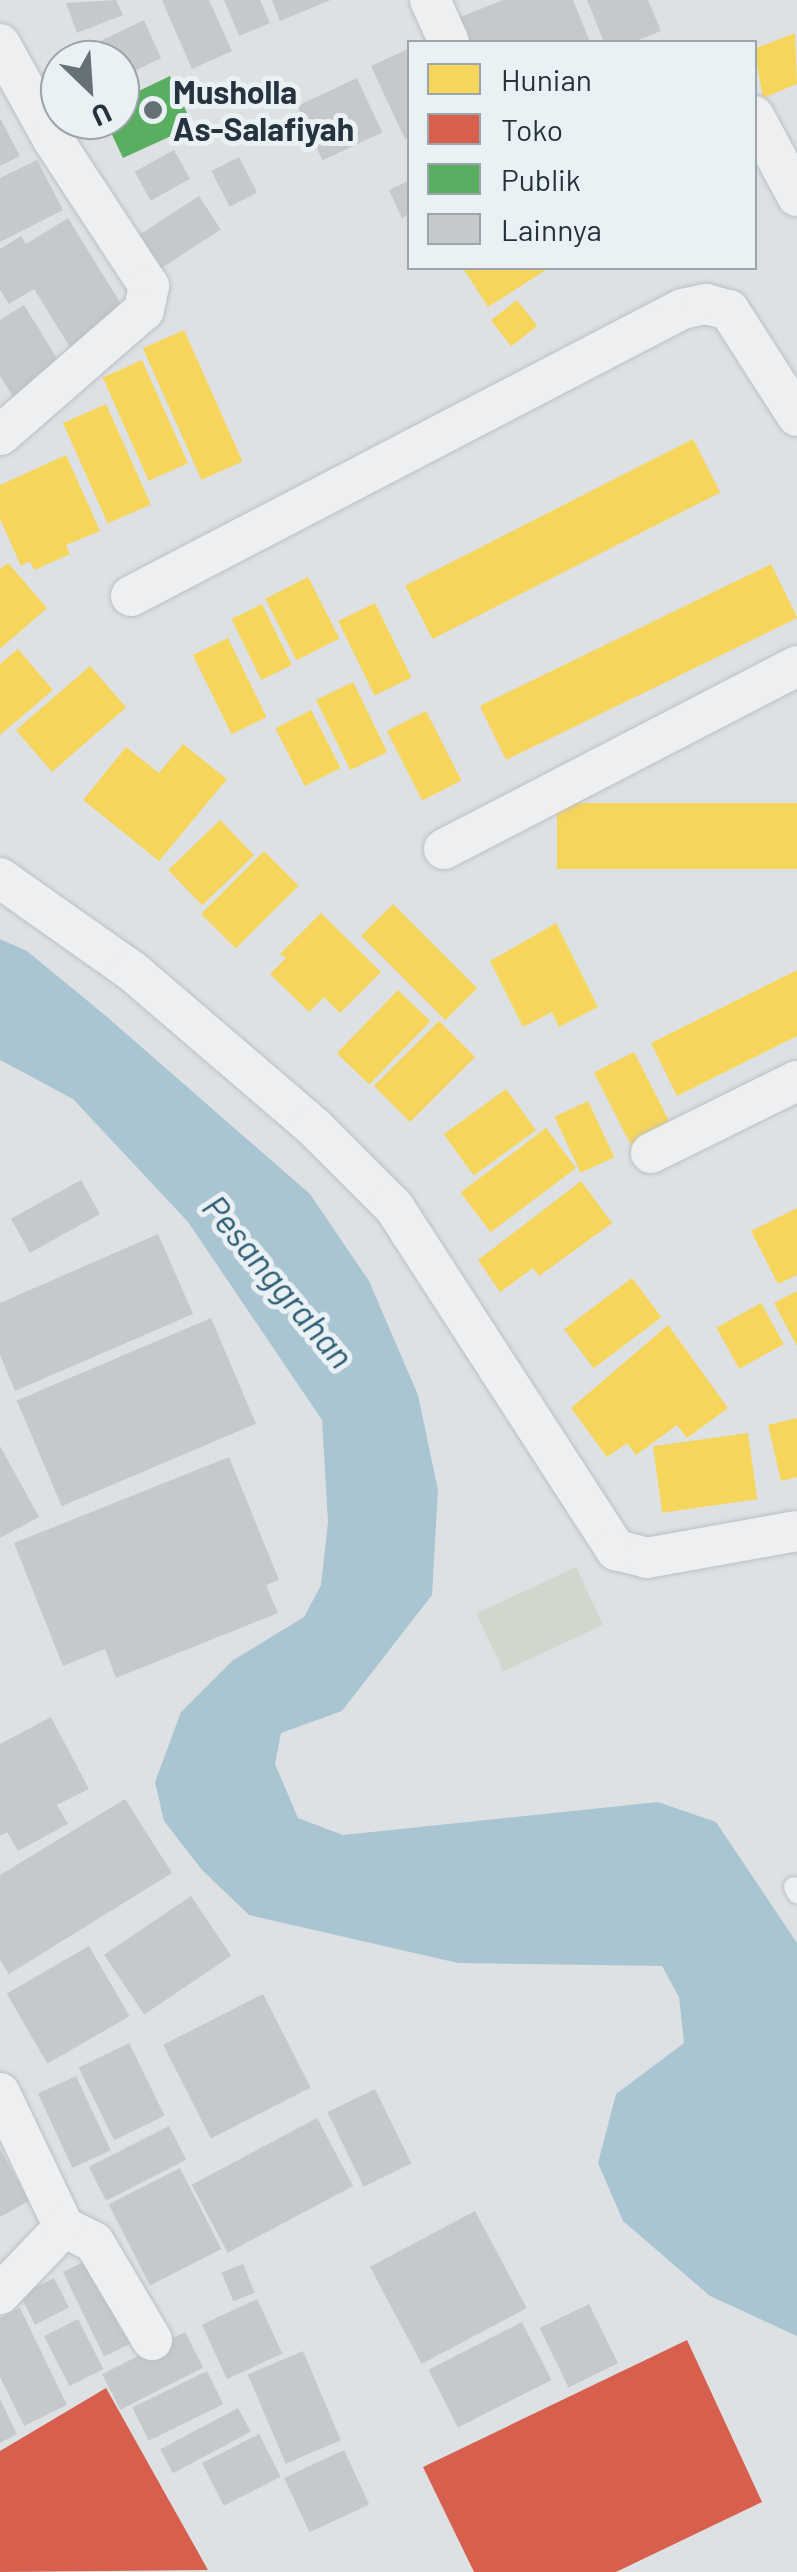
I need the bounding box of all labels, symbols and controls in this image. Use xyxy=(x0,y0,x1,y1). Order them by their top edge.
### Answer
north arrow xyxy=(40,40,140,140)
legend xyxy=(407,40,757,270)
text: Hunian xyxy=(501,61,592,97)
place label: Musholla As-Salafiyah xyxy=(173,73,354,148)
text: U xyxy=(87,96,117,135)
marker: Musholla As-Salafiyah xyxy=(142,99,164,121)
text: Toko xyxy=(501,111,563,147)
text: Publik xyxy=(501,161,581,197)
text: Lainnya xyxy=(501,211,602,247)
water label: Pesanggrahan xyxy=(195,1186,363,1376)

